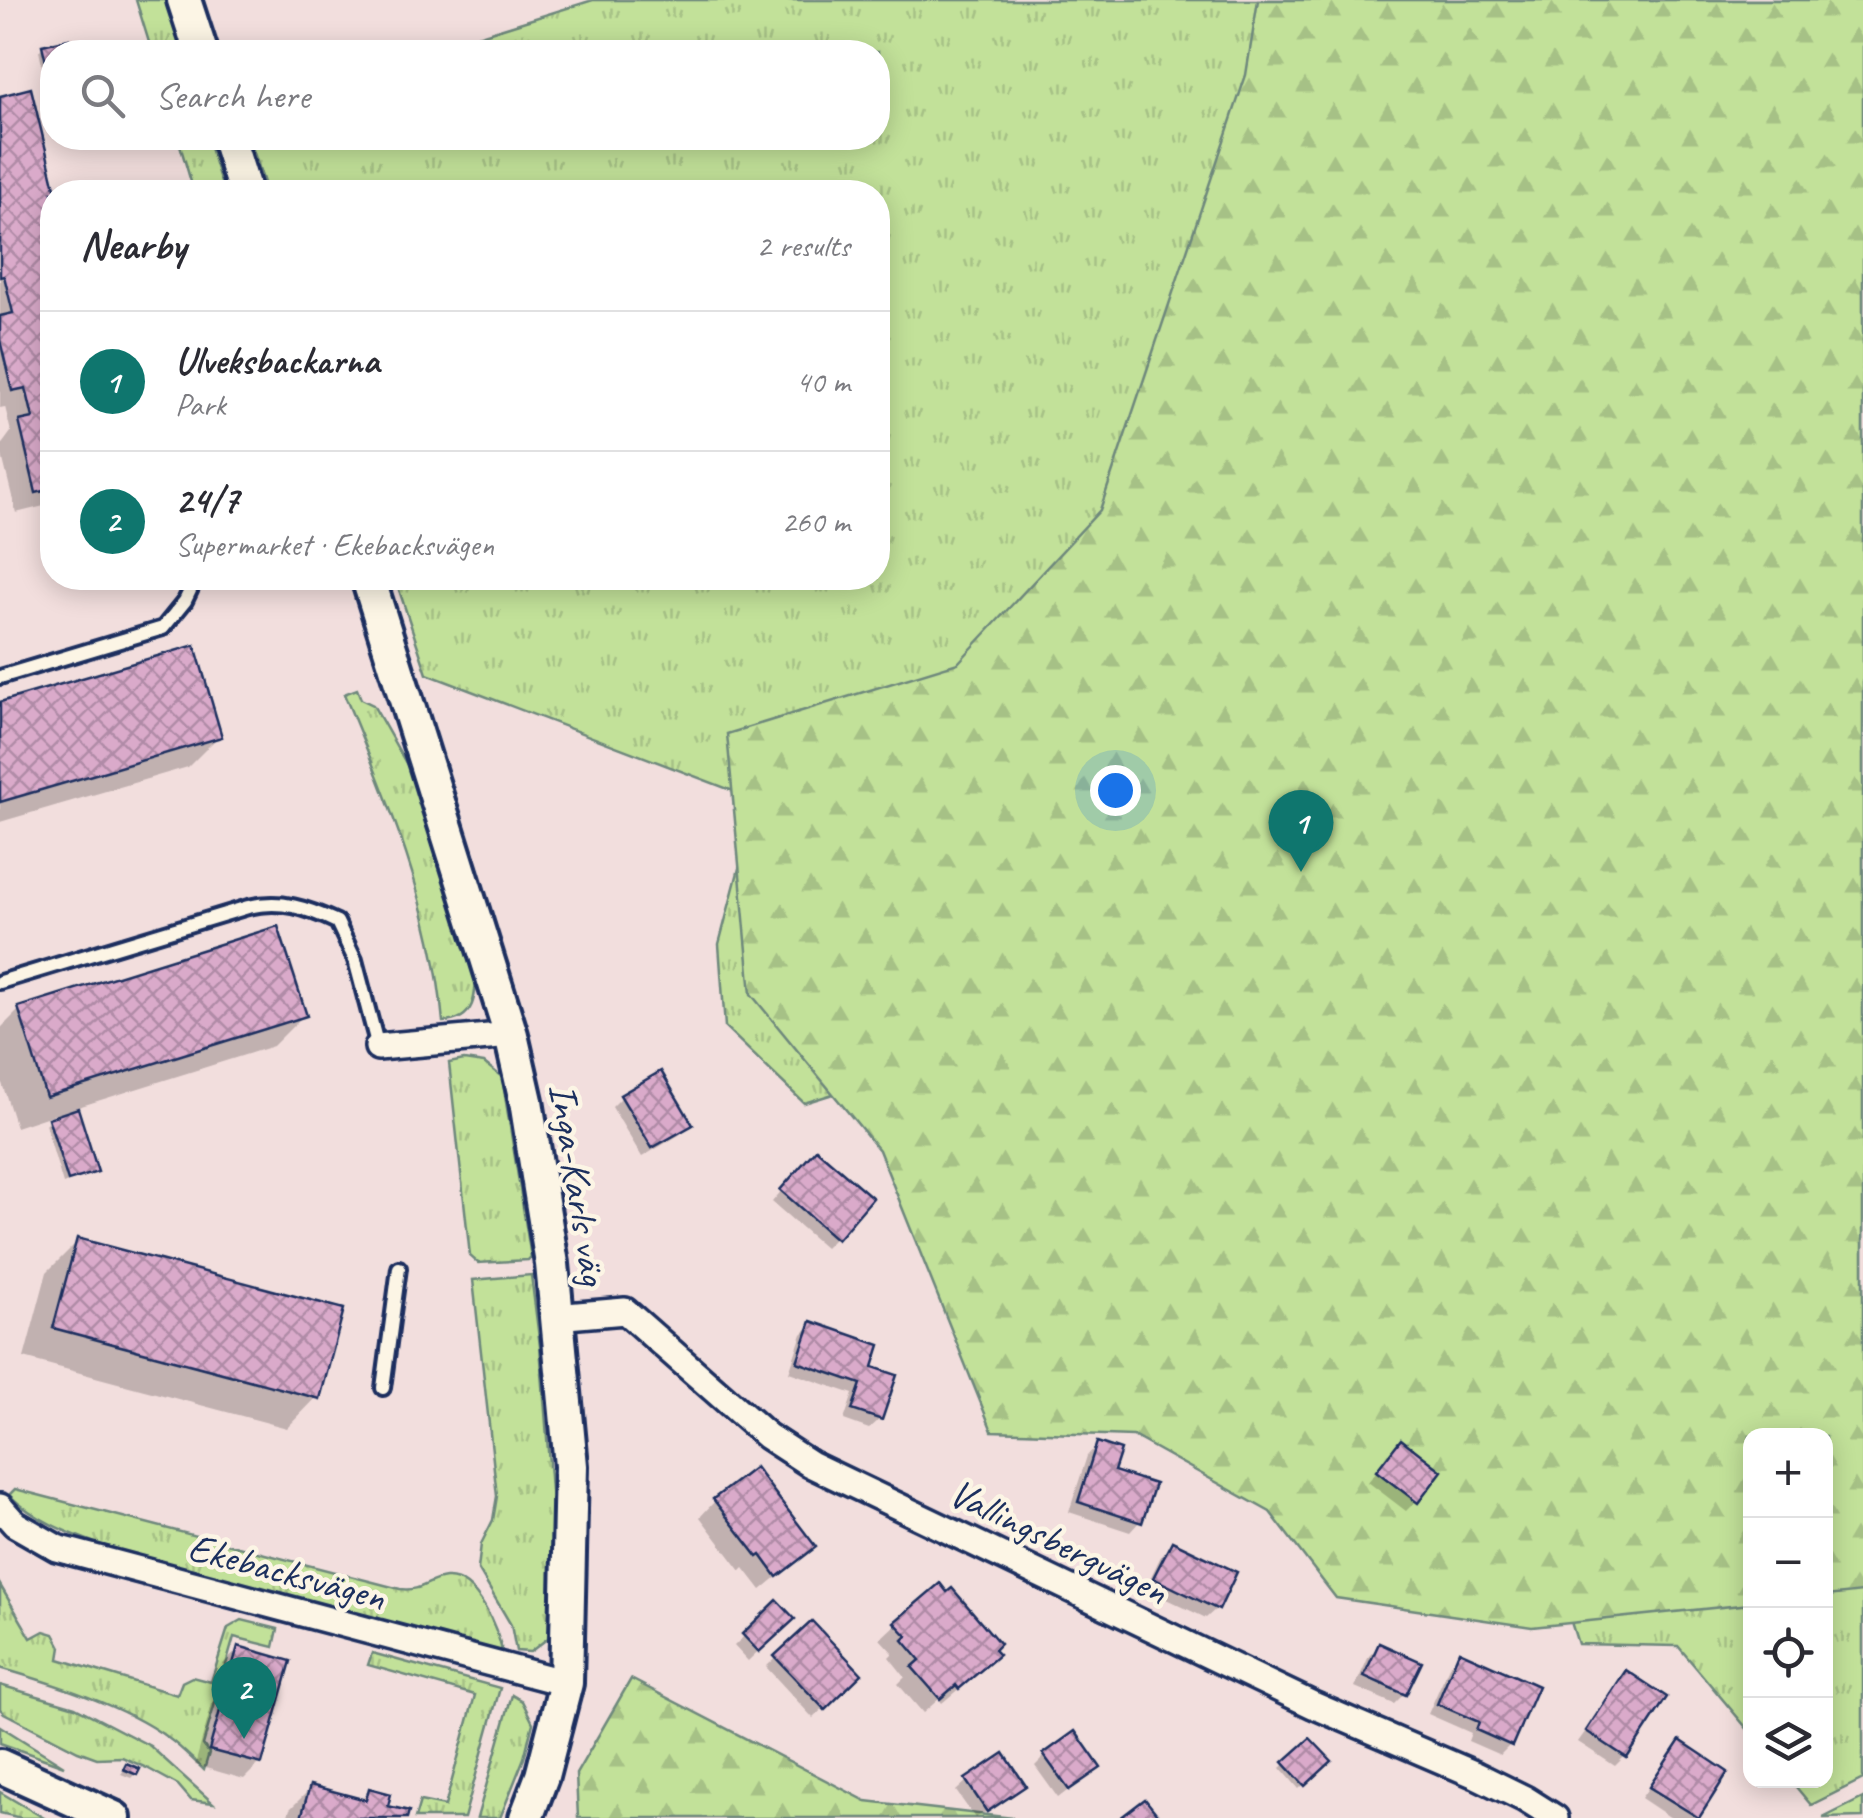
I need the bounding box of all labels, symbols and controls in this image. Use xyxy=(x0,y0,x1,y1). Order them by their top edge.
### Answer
search box xyxy=(40,40,890,150)
icon: search xyxy=(75,68,130,123)
text: Search here xyxy=(155,72,310,119)
text: Nearby xyxy=(80,219,186,272)
text: 2 results xyxy=(756,225,850,266)
text: Ulveksbackarna xyxy=(175,337,379,384)
text: 1 xyxy=(105,361,120,402)
text: 40 m xyxy=(796,361,850,402)
text: Park xyxy=(175,384,226,425)
text: 24/7 xyxy=(175,477,239,524)
text: 2 xyxy=(105,501,120,542)
text: 260 m xyxy=(781,501,850,542)
text: Supermarket · Ekebacksvägen xyxy=(175,524,494,565)
your location xyxy=(1090,765,1141,816)
pin: 1 xyxy=(1268,790,1334,872)
street label: Inga-Karls väg xyxy=(537,1080,619,1290)
map controls xyxy=(1743,1428,1833,1788)
button: + xyxy=(1743,1428,1833,1518)
street label: Vallingsbergvägen xyxy=(941,1468,1177,1617)
button: − xyxy=(1743,1518,1833,1608)
street label: Ekebacksvägen xyxy=(183,1522,392,1622)
button: locate xyxy=(1743,1608,1833,1698)
pin: 2 xyxy=(212,1656,276,1739)
button: layers xyxy=(1743,1698,1833,1788)

